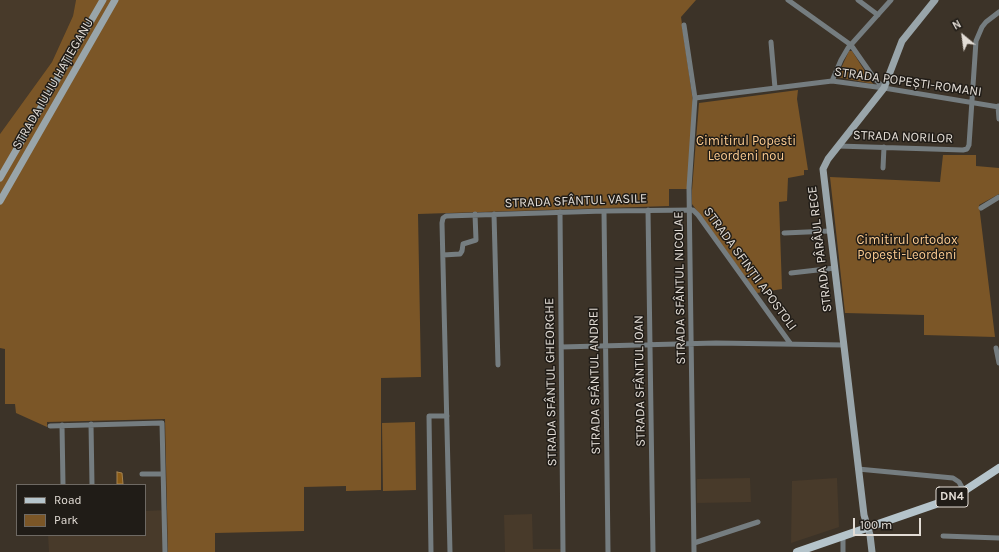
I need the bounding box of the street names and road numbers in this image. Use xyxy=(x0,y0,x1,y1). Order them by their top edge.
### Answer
street label: STRADA IULIU HAȚIEGANU xyxy=(9,16,97,152)
street label: STRADA POPEȘTI-ROMANI xyxy=(833,64,983,100)
street label: STRADA NORILOR xyxy=(853,127,953,147)
street label: STRADA PÂRÂUL RECE xyxy=(805,185,835,313)
street label: STRADA SFÂNTUL VASILE xyxy=(504,191,648,211)
street label: STRADA SFINȚII APOSTOLI xyxy=(700,204,800,334)
street label: STRADA SFÂNTUL NICOLAE xyxy=(671,211,689,365)
street label: STRADA SFÂNTUL GHEORGHE xyxy=(542,298,560,466)
street label: STRADA SFÂNTUL ANDREI xyxy=(586,307,604,455)
street label: STRADA SFÂNTUL IOAN xyxy=(631,315,649,447)
road number: DN4 xyxy=(936,487,968,507)

